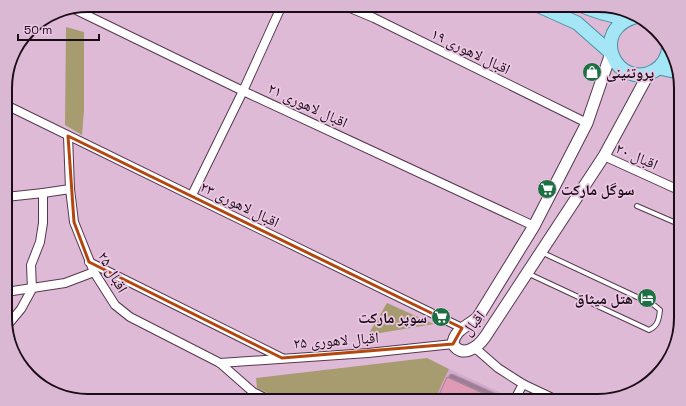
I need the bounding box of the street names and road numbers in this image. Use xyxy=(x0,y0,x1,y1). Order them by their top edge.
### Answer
street label: اقبال لاهوری ۱۹ xyxy=(428,24,514,79)
street label: اقبال لاهوری ۲۱ xyxy=(265,78,351,133)
street label: اقبال ۲۰ xyxy=(612,138,661,175)
street label: اقبال لاهوری ۲۳ xyxy=(197,177,283,232)
street label: اقبال ۲۵ xyxy=(93,248,132,296)
street label: اقبال xyxy=(457,307,490,340)
street label: اقبال لاهوری ۲۵ xyxy=(293,328,379,353)

